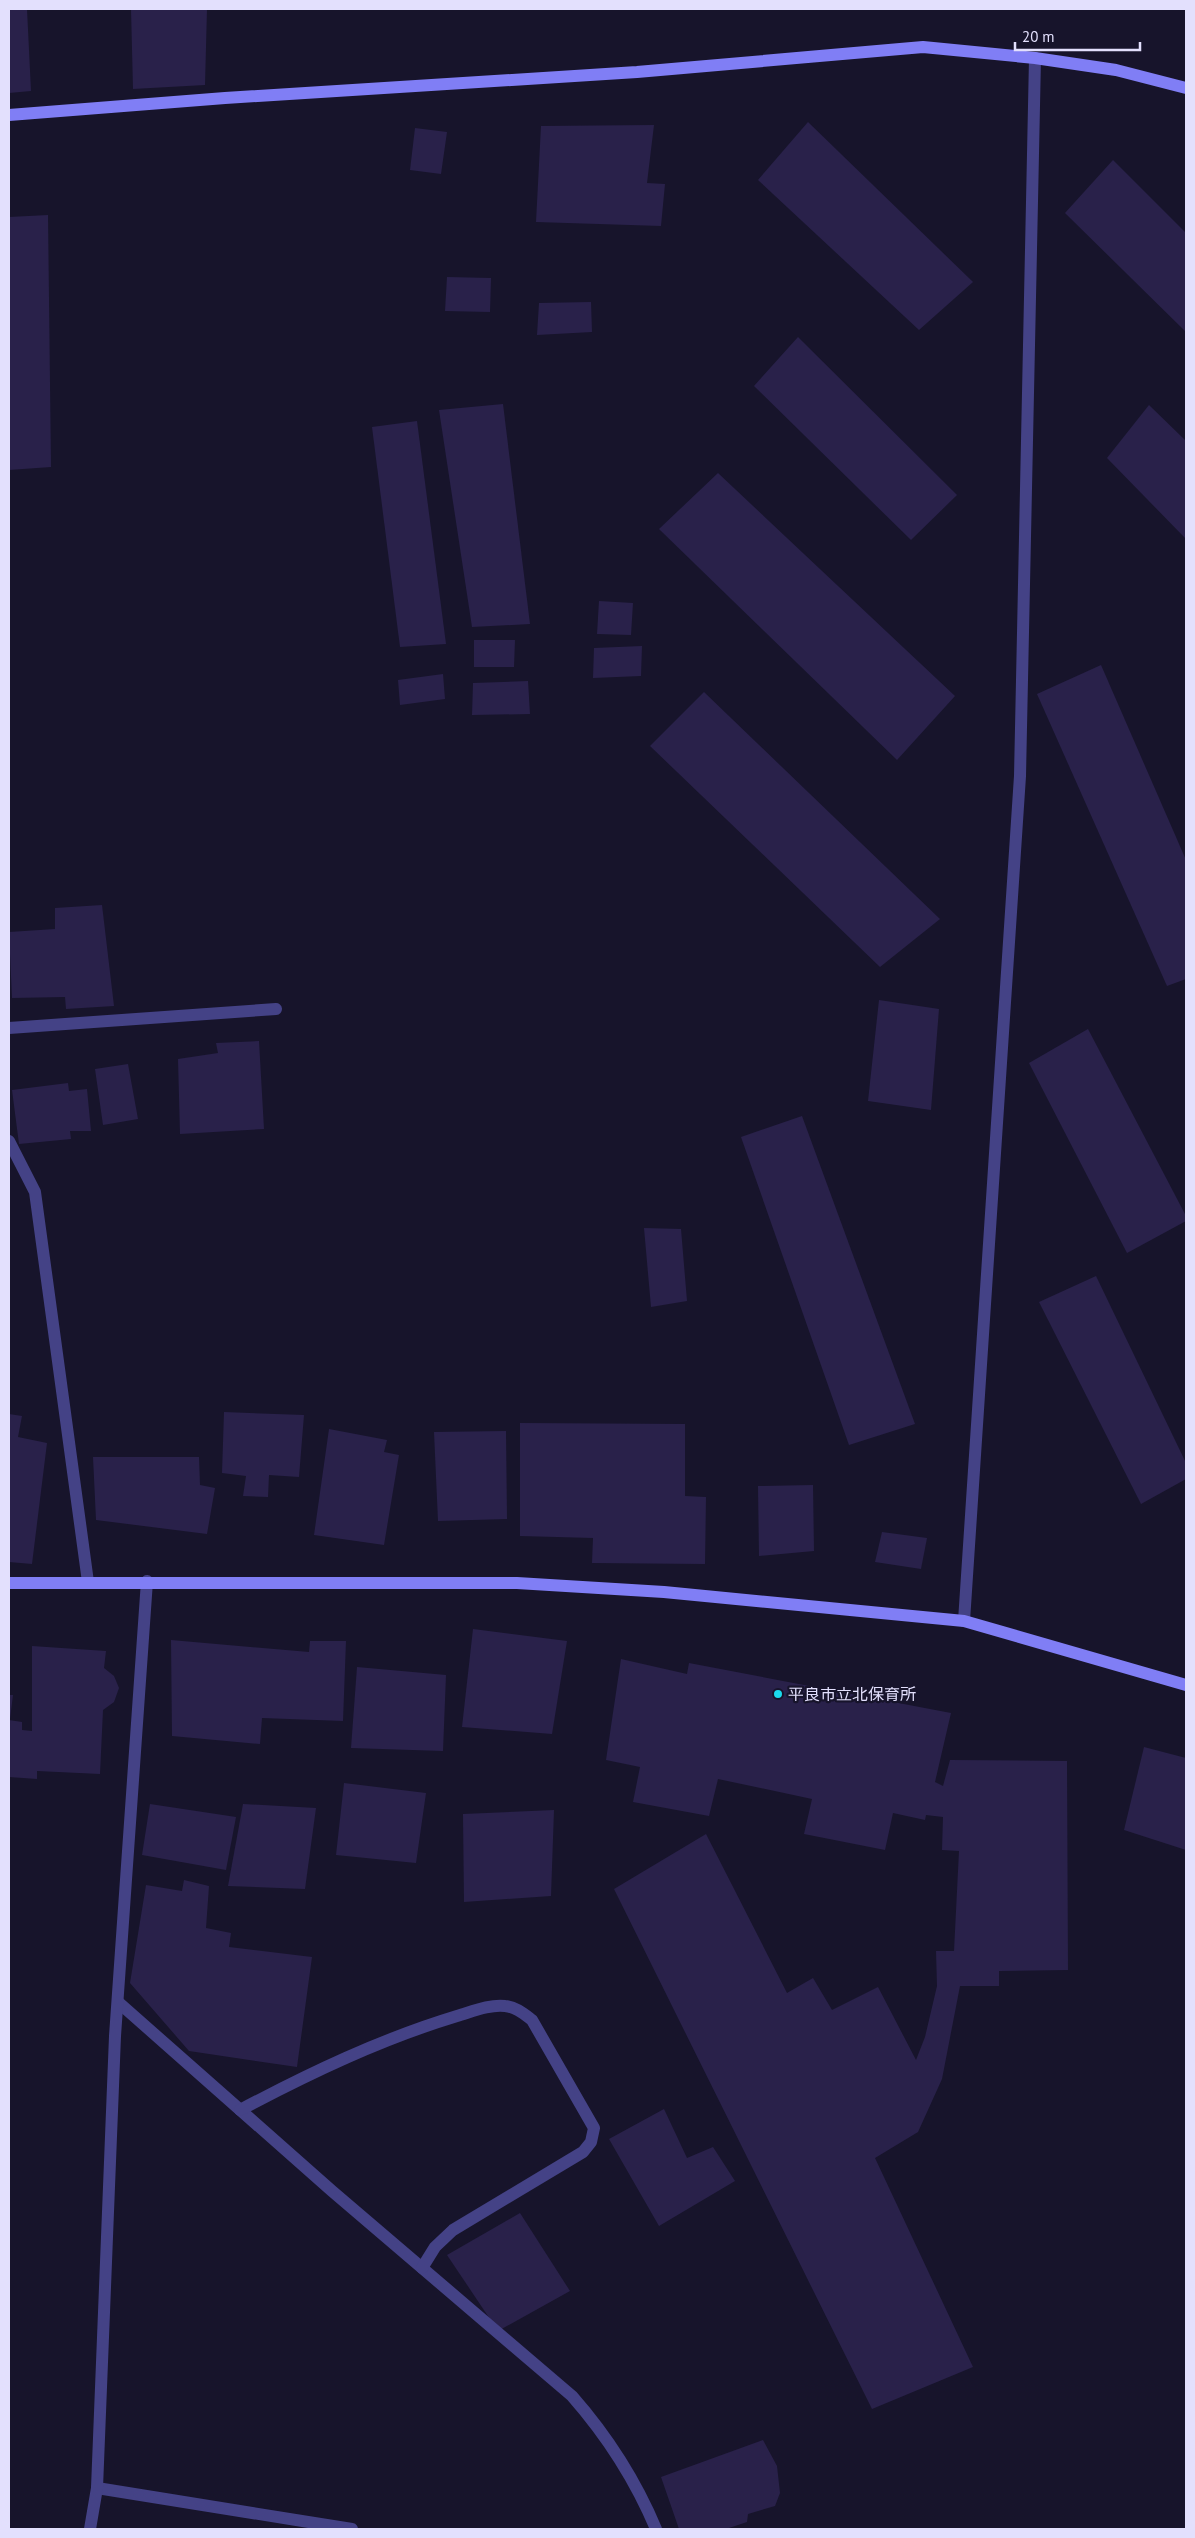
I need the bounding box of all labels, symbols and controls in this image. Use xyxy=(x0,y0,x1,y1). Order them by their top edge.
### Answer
scale bar xyxy=(1015,20,1140,52)
text: 20 m xyxy=(1022,27,1055,46)
place label: 平良市立北保育所 xyxy=(788,1684,916,1704)
marker: 平良市立北保育所 xyxy=(772,1688,784,1700)

